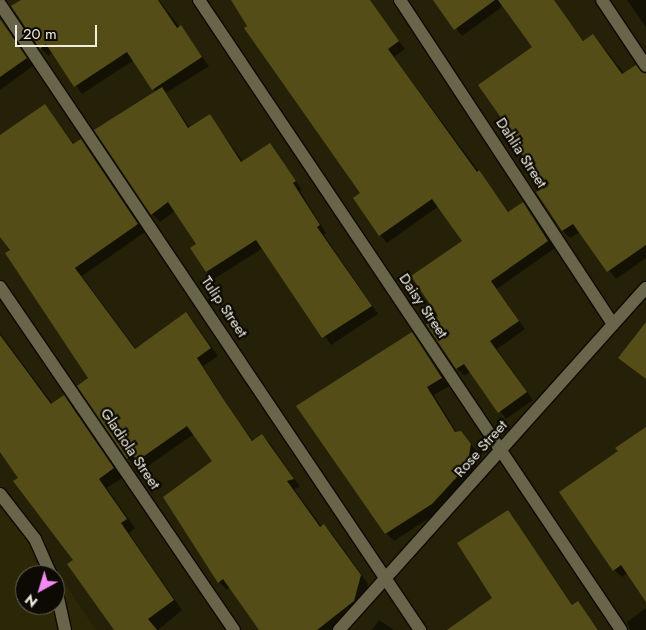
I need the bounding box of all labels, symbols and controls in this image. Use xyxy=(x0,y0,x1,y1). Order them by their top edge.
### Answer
scale bar xyxy=(18,15,100,47)
text: 20 m xyxy=(23,23,57,45)
street label: Dahlia Street xyxy=(492,114,550,192)
street label: Daisy Street xyxy=(395,270,451,342)
street label: Tulip Street xyxy=(197,273,251,341)
street label: Gladiola Street xyxy=(96,405,164,493)
street label: Rose Street xyxy=(451,417,511,481)
north arrow xyxy=(15,565,65,615)
text: N xyxy=(21,590,42,612)

